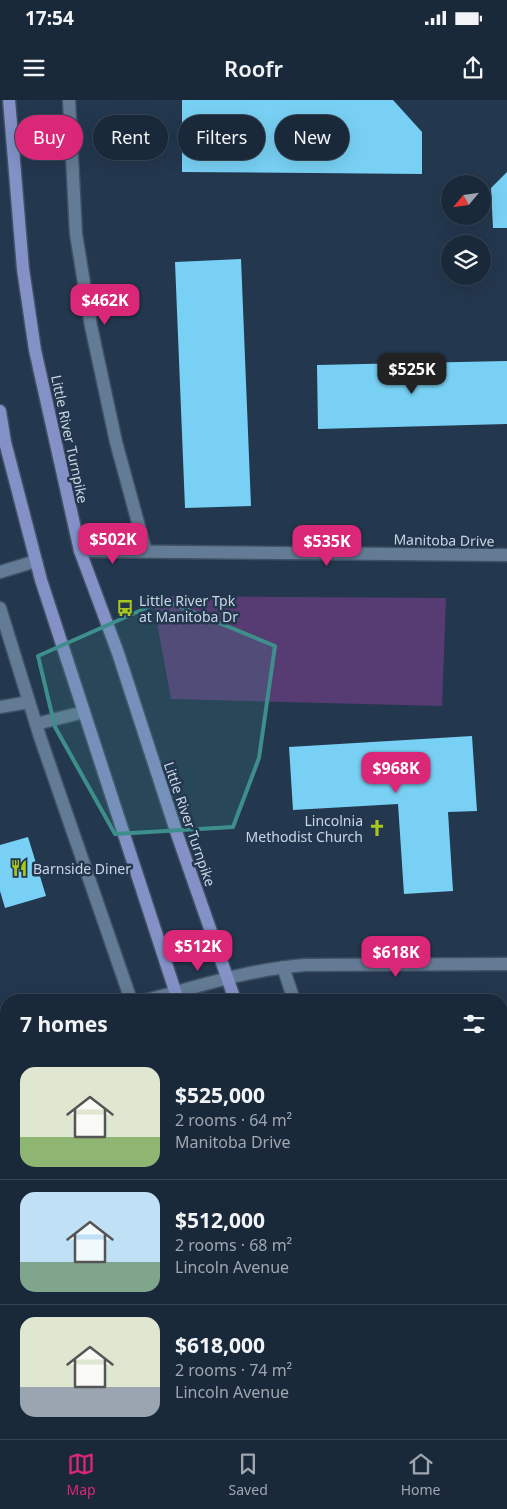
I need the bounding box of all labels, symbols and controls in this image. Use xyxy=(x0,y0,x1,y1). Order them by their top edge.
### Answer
text: 17:54 xyxy=(25,5,74,31)
text: Roofr xyxy=(224,53,283,83)
icon: menu xyxy=(20,54,48,82)
icon: share xyxy=(459,54,487,82)
chip: Buy xyxy=(15,115,83,160)
chip: Rent xyxy=(93,115,168,160)
chip: Filters xyxy=(178,115,265,160)
chip: New xyxy=(275,115,349,160)
north arrow xyxy=(441,175,491,225)
map controls xyxy=(441,175,491,285)
button: layers xyxy=(441,235,491,285)
pin: $462K xyxy=(70,284,140,326)
text: $462K xyxy=(81,289,129,311)
pin: $525K xyxy=(377,352,447,395)
text: $525K xyxy=(388,358,436,380)
street label: Little River Turnpike xyxy=(47,373,93,505)
pin: $502K xyxy=(78,522,148,565)
pin: $535K xyxy=(292,524,362,567)
text: $502K xyxy=(89,528,137,550)
text: $535K xyxy=(303,530,351,552)
street label: Manitoba Drive xyxy=(393,530,495,550)
place label: Little River Tpk at Manitoba Dr xyxy=(139,591,238,626)
bus stop icon: Little River Tpk at Manitoba Dr xyxy=(115,598,135,618)
pin: $968K xyxy=(361,752,431,794)
text: $968K xyxy=(372,757,420,779)
street label: Little River Turnpike xyxy=(160,759,220,889)
place label: Lincolnia Methodist Church xyxy=(246,811,363,846)
church icon: Lincolnia Methodist Church xyxy=(367,818,387,838)
restaurant icon: Barnside Diner xyxy=(9,858,29,878)
place label: Barnside Diner xyxy=(33,859,131,878)
pin: $512K xyxy=(163,930,233,972)
text: $512K xyxy=(174,935,222,957)
pin: $618K xyxy=(361,936,431,978)
text: $618K xyxy=(372,941,420,963)
text: 7 homes xyxy=(20,1010,108,1038)
icon: filters xyxy=(460,1010,488,1038)
text: $525,000 xyxy=(175,1081,265,1109)
icon: home xyxy=(60,1087,120,1147)
text: 2 rooms · 64 m² xyxy=(175,1109,292,1131)
text: Manitoba Drive xyxy=(175,1131,291,1153)
text: $512,000 xyxy=(175,1206,265,1234)
icon: home xyxy=(60,1212,120,1272)
text: 2 rooms · 68 m² xyxy=(175,1234,292,1256)
text: Lincoln Avenue xyxy=(175,1256,289,1278)
text: $618,000 xyxy=(175,1331,265,1359)
icon: home xyxy=(60,1337,120,1397)
text: 2 rooms · 74 m² xyxy=(175,1359,292,1381)
text: Lincoln Avenue xyxy=(175,1381,289,1403)
tab: Map xyxy=(66,1450,96,1499)
tab: Saved xyxy=(229,1450,268,1499)
tab: Home xyxy=(401,1450,441,1499)

